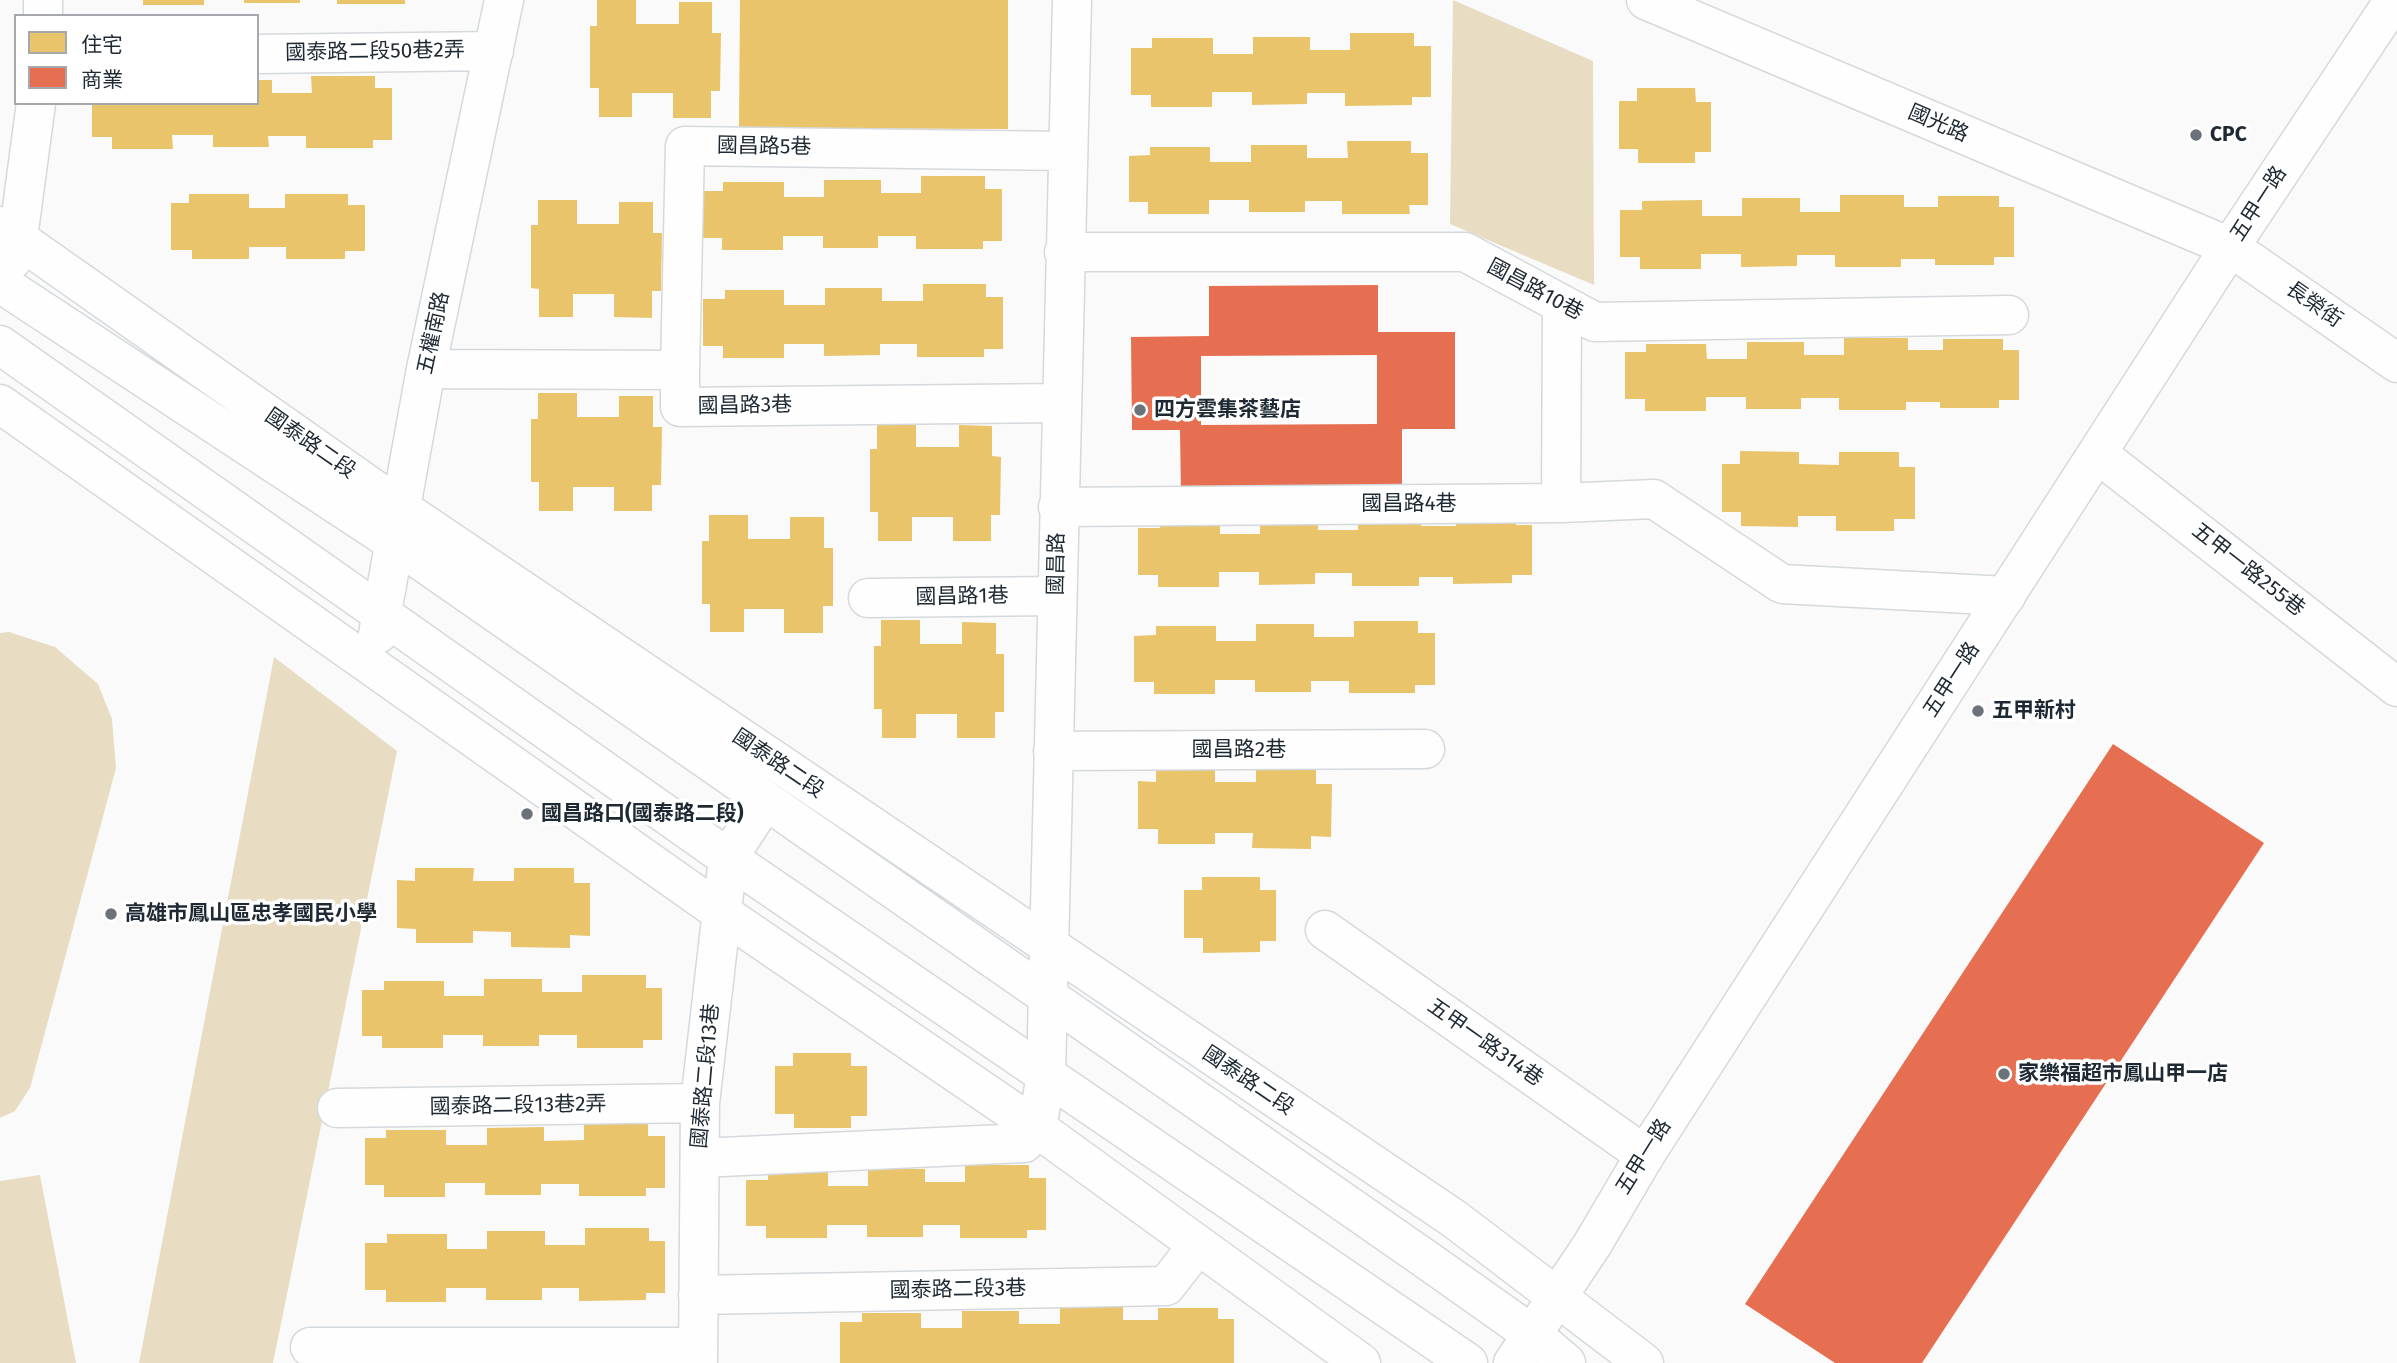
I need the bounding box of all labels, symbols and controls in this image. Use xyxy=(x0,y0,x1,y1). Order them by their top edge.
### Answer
legend xyxy=(14,14,259,105)
text: 住宅 xyxy=(81,32,123,58)
street label: 國泰路二段50巷2弄 xyxy=(285,38,465,66)
text: 商業 xyxy=(81,67,123,93)
street label: 國光路 xyxy=(1904,100,1972,148)
place label: CPC xyxy=(2210,122,2247,148)
marker: CPC xyxy=(2188,127,2204,143)
street label: 國昌路5巷 xyxy=(717,134,811,160)
street label: 五甲一路 xyxy=(2226,162,2292,246)
street label: 國昌路10巷 xyxy=(1483,254,1587,326)
street label: 長榮街 xyxy=(2281,277,2347,333)
street label: 五權南路 xyxy=(413,289,455,377)
street label: 國昌路3巷 xyxy=(698,393,792,419)
place label: 四方雲集茶藝店 xyxy=(1154,397,1301,423)
marker: 四方雲集茶藝店 xyxy=(1132,402,1148,418)
street label: 國泰路二段 xyxy=(260,404,360,484)
street label: 國昌路4巷 xyxy=(1361,491,1457,517)
street label: 五甲一路255巷 xyxy=(2187,518,2309,622)
street label: 國昌路 xyxy=(1044,532,1070,596)
street label: 國昌路1巷 xyxy=(915,584,1009,610)
street label: 五甲一路 xyxy=(1919,638,1985,722)
place label: 五甲新村 xyxy=(1992,698,2076,724)
marker: 五甲新村 xyxy=(1970,703,1986,719)
street label: 國泰路二段 xyxy=(727,724,829,804)
street label: 國昌路2巷 xyxy=(1192,737,1286,763)
place label: 國昌路口(國泰路二段) xyxy=(541,801,744,827)
marker: 國昌路口(國泰路二段) xyxy=(519,806,535,822)
place label: 高雄市鳳山區忠孝國民小學 xyxy=(125,901,377,927)
marker: 高雄市鳳山區忠孝國民小學 xyxy=(103,906,119,922)
street label: 五甲一路314巷 xyxy=(1422,994,1548,1092)
street label: 國泰路二段13巷 xyxy=(687,1002,725,1150)
street label: 國泰路二段 xyxy=(1197,1041,1299,1121)
place label: 家樂福超市鳳山甲一店 xyxy=(2018,1061,2228,1087)
marker: 家樂福超市鳳山甲一店 xyxy=(1996,1066,2012,1082)
street label: 國泰路二段13巷2弄 xyxy=(429,1092,607,1120)
street label: 五甲一路 xyxy=(1611,1115,1677,1199)
street label: 國泰路二段3巷 xyxy=(890,1276,1026,1304)

